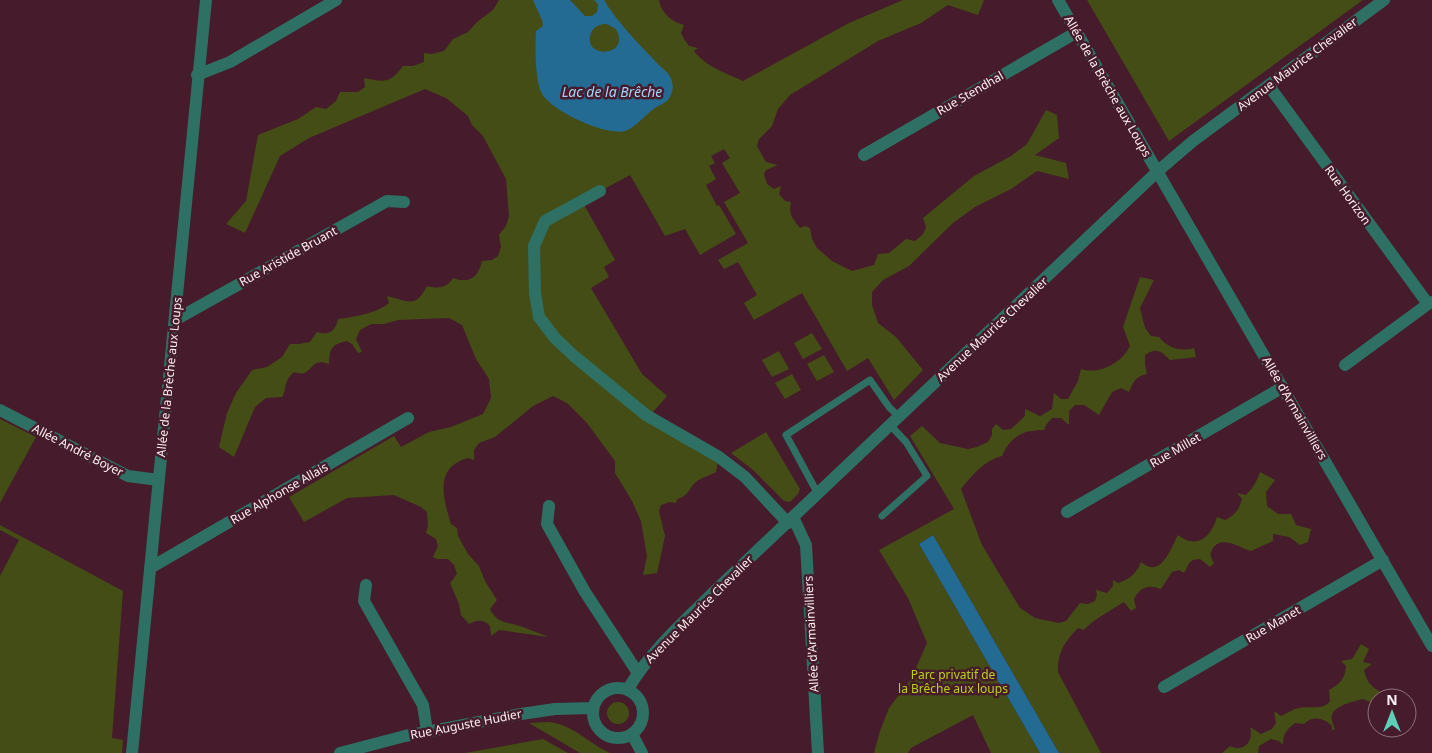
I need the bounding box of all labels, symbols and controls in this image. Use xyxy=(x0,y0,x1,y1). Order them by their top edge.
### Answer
street label: Allée de la Brèche aux Loups xyxy=(1060,12,1156,160)
street label: Avenue Maurice Chevalier xyxy=(1233,13,1361,115)
street label: Rue Stendhal xyxy=(933,67,1007,119)
water label: Lac de la Brêche xyxy=(562,82,662,101)
street label: Rue Horizon xyxy=(1321,162,1375,228)
street label: Rue Aristide Bruant xyxy=(236,222,341,290)
street label: Avenue Maurice Chevalier xyxy=(933,273,1051,385)
street label: Allée de la Brèche aux Loups xyxy=(152,296,186,458)
street label: Allée d'Armainvilliers xyxy=(1258,353,1332,463)
street label: Allée André Boyer xyxy=(29,420,127,480)
street label: Rue Millet xyxy=(1146,428,1204,471)
street label: Rue Alphonse Allais xyxy=(227,458,331,528)
street label: Avenue Maurice Chevalier xyxy=(641,551,757,667)
street label: Allée d'Armainvilliers xyxy=(799,575,823,693)
street label: Rue Manet xyxy=(1242,601,1304,647)
park label: Parc privatif de la Brêche aux loups xyxy=(898,666,1008,697)
north arrow xyxy=(1367,688,1417,738)
text: N xyxy=(1386,690,1398,709)
street label: Rue Auguste Hudier xyxy=(409,705,523,743)

